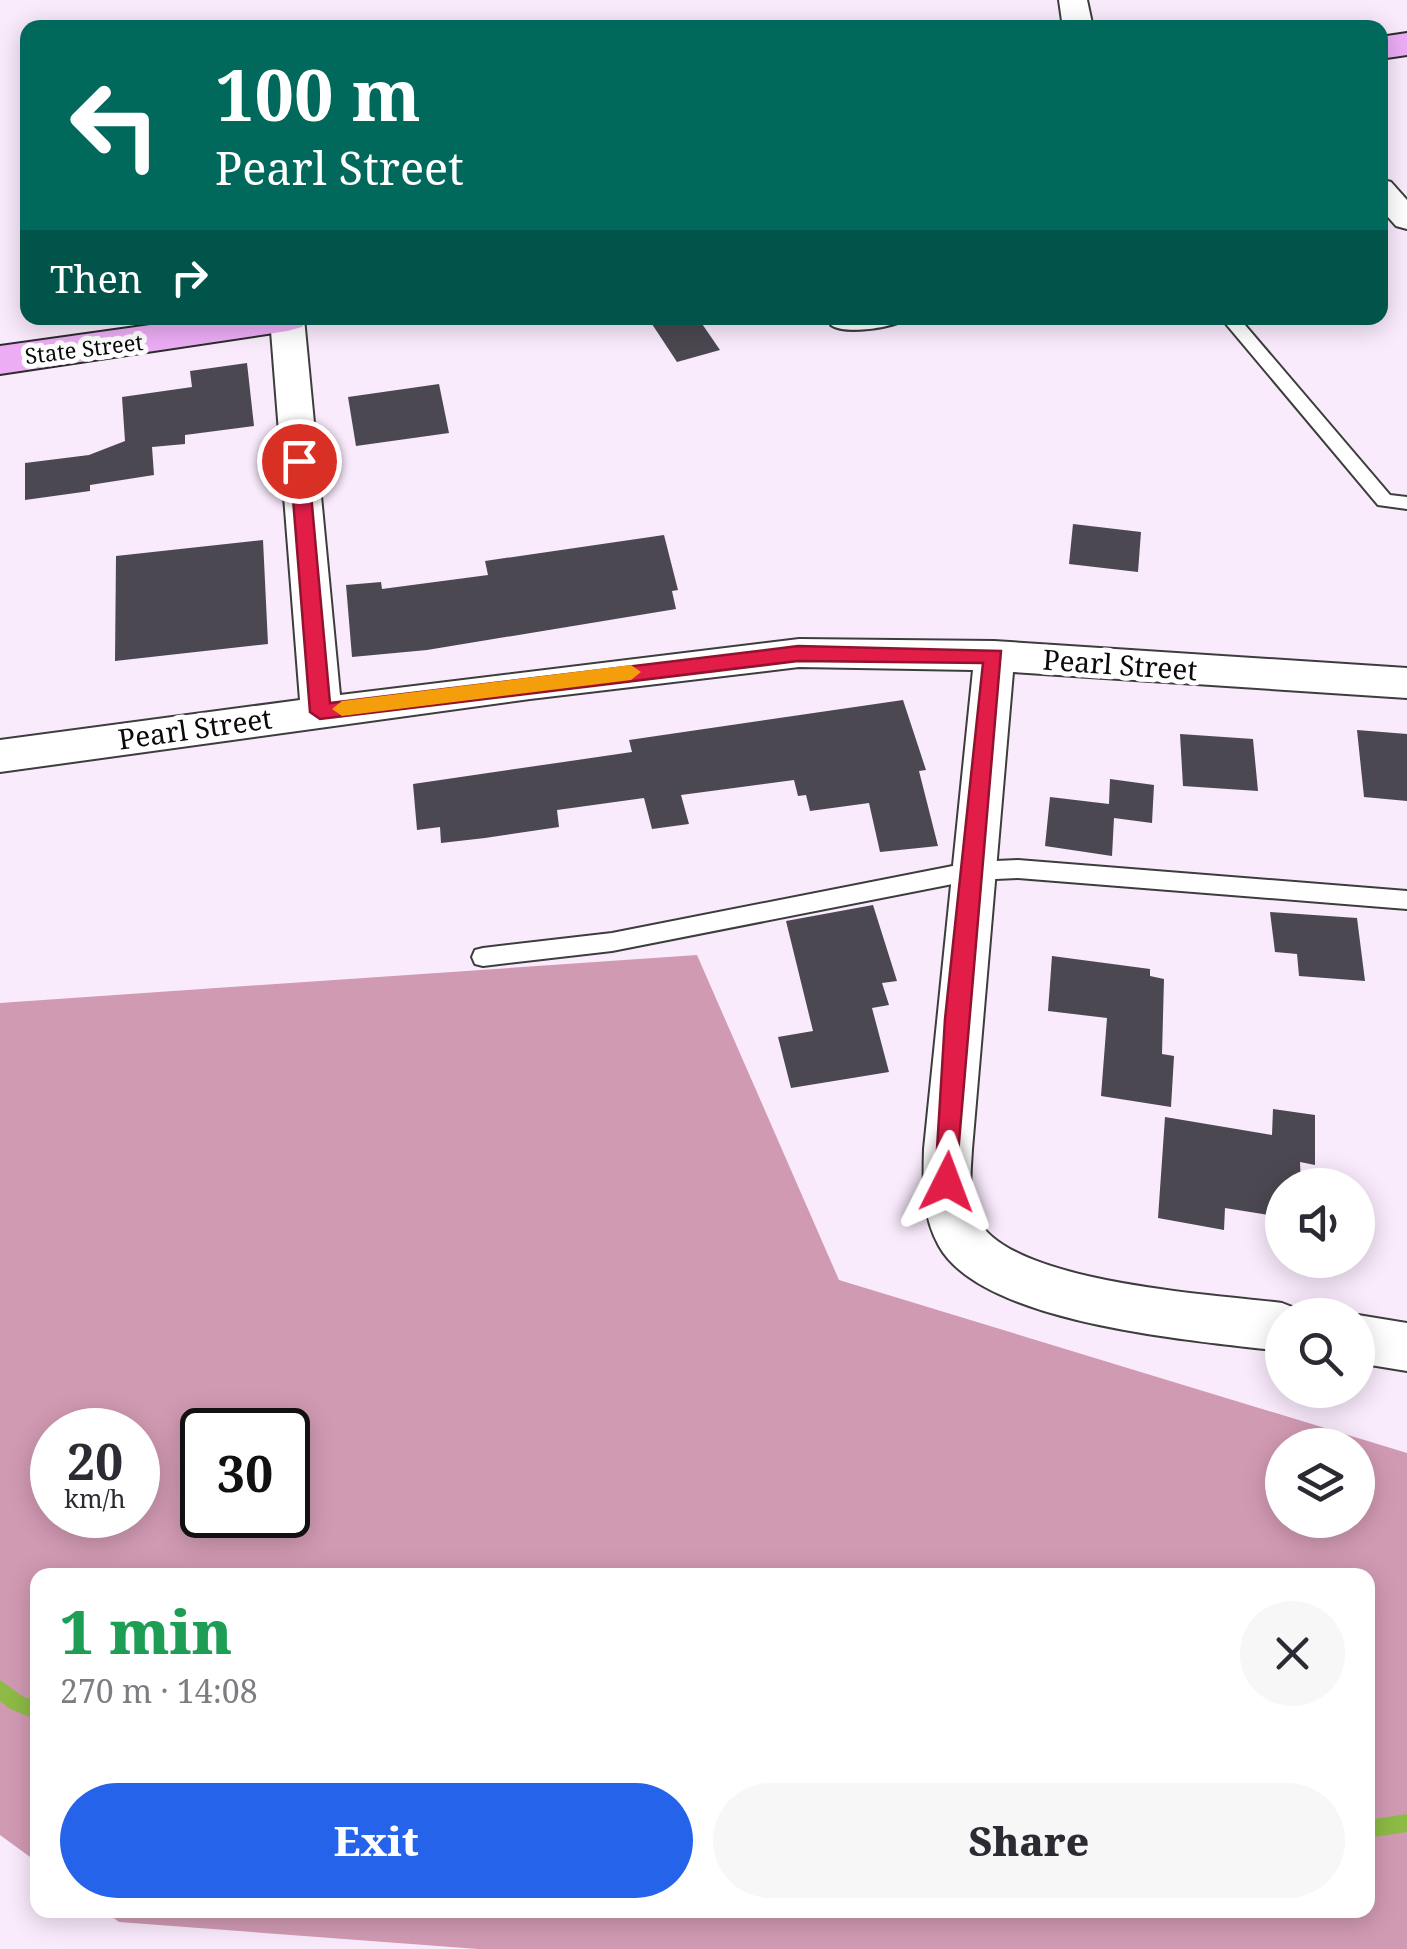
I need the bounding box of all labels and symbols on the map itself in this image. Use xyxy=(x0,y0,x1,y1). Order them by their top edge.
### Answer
street label: State Street xyxy=(23,326,145,370)
pin xyxy=(257,419,342,504)
street label: Pearl Street xyxy=(1041,640,1199,688)
street label: Pearl Street xyxy=(116,698,274,758)
position arrow xyxy=(895,1130,999,1234)
speed limit sign: 30 xyxy=(180,1408,310,1538)

